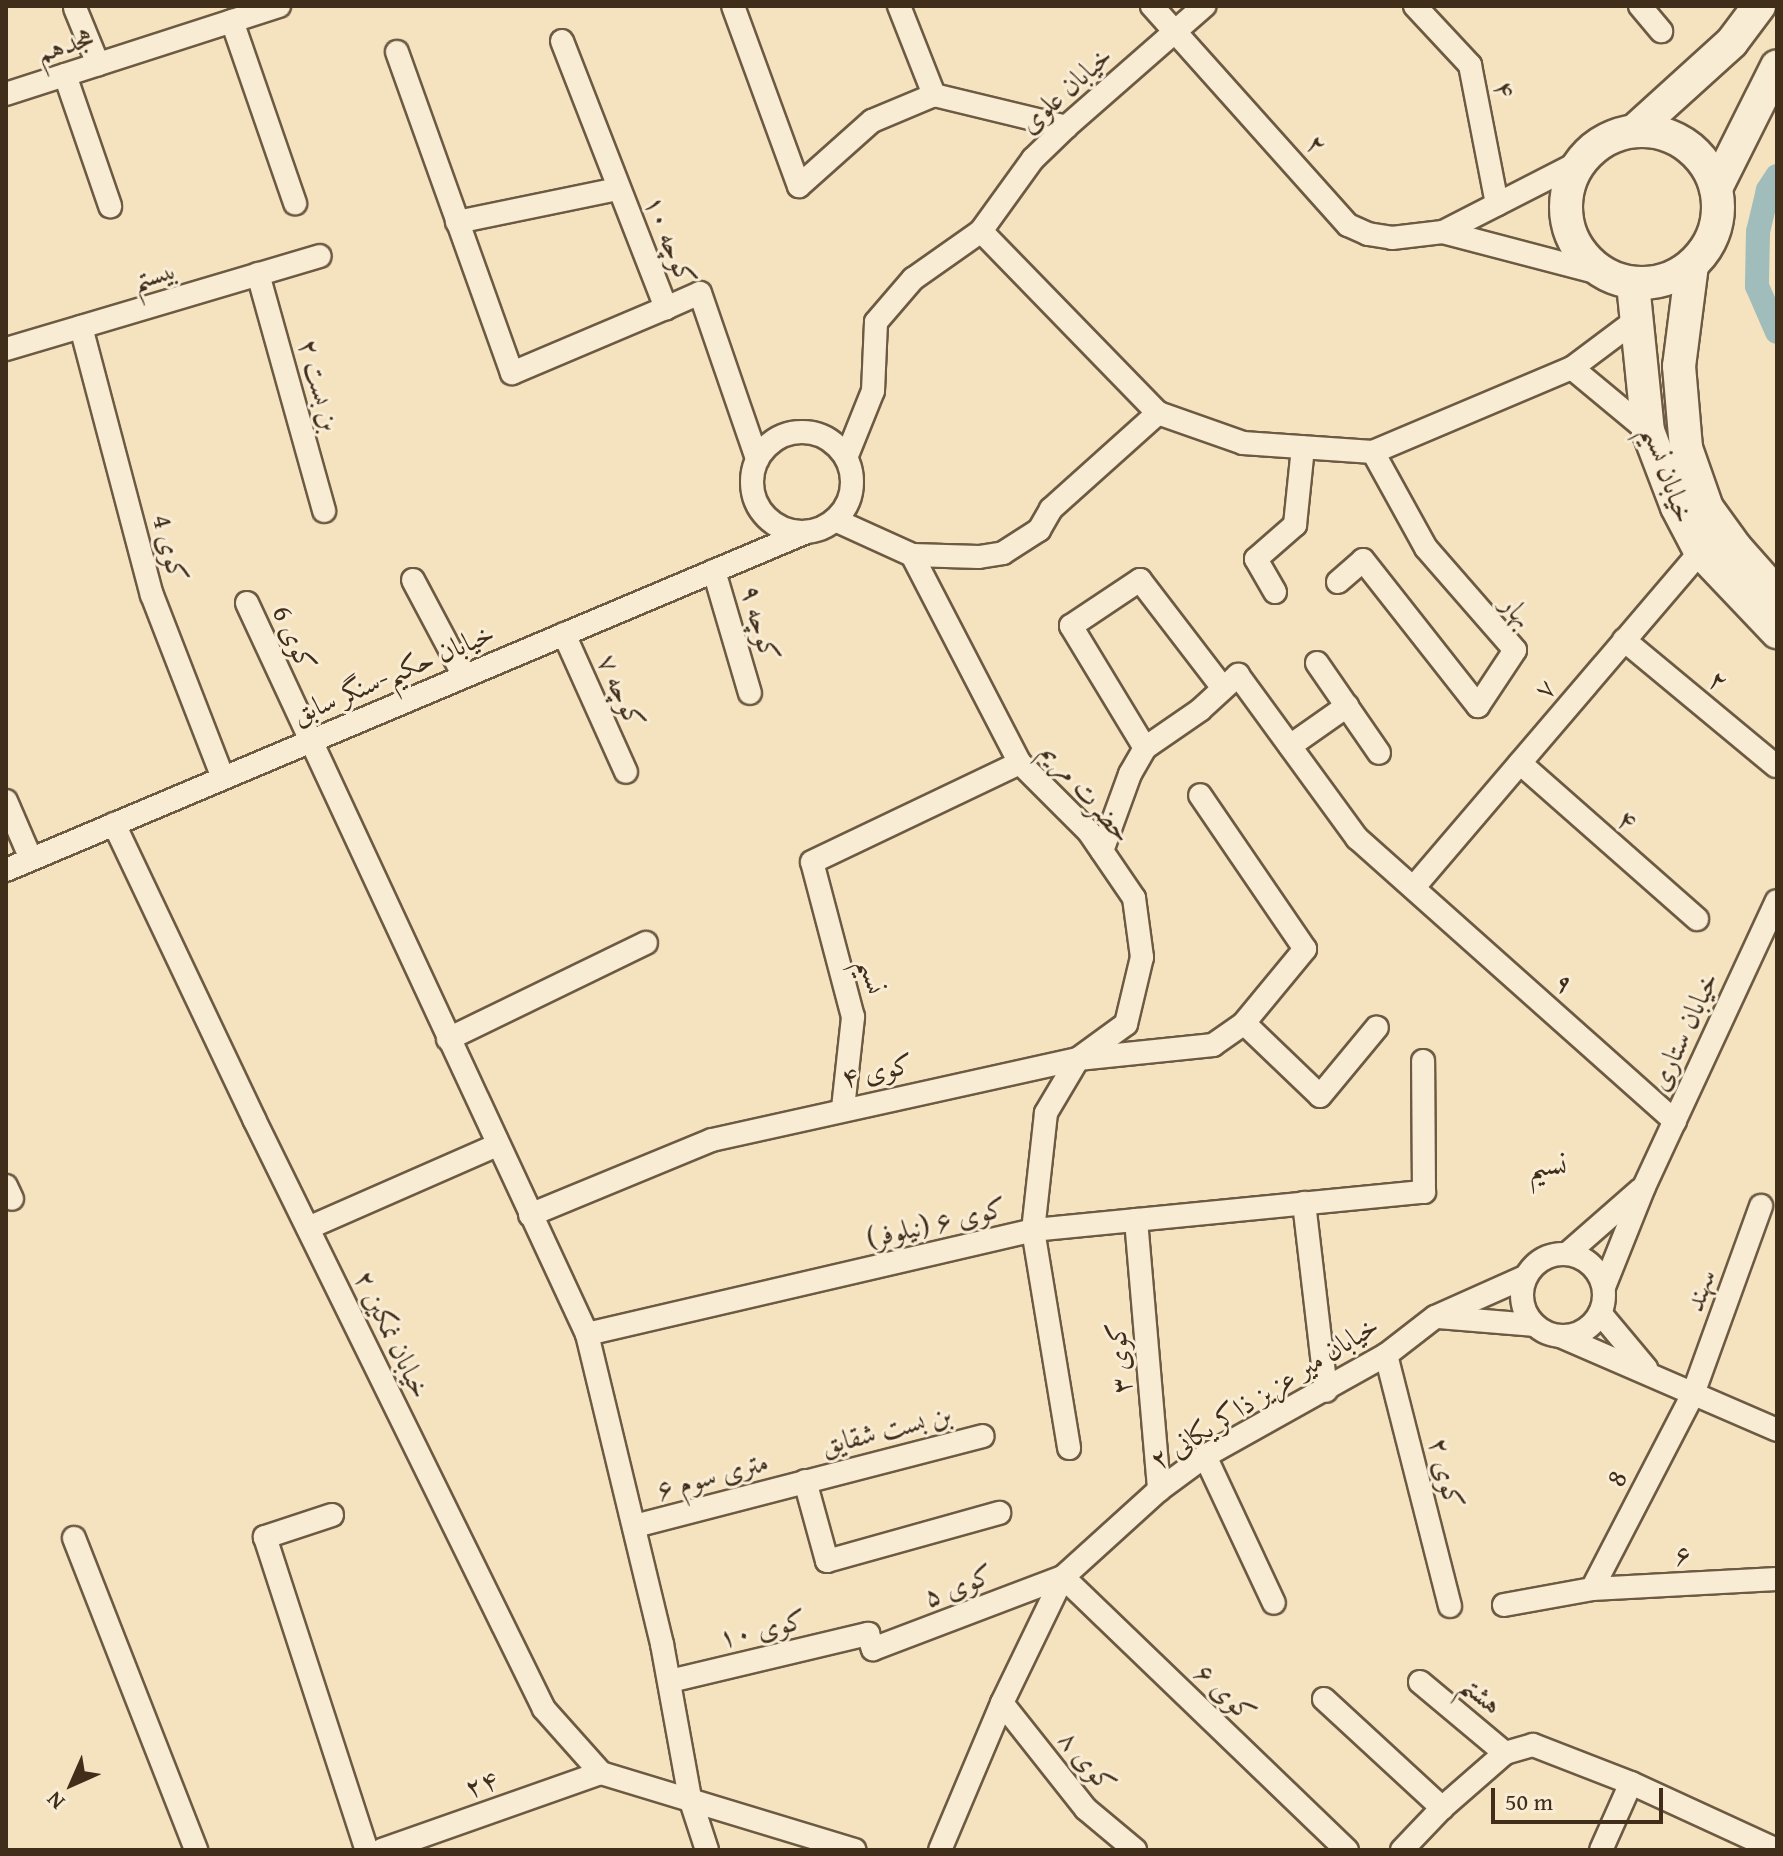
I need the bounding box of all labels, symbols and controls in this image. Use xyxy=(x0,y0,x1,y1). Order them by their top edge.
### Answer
street label: هجدهم xyxy=(32,19,98,69)
street label: خیابان علوی xyxy=(1011,38,1119,140)
street label: ۴ xyxy=(1488,78,1524,100)
street label: ۲ xyxy=(1299,127,1335,161)
street label: کوچه ۱۰ xyxy=(638,190,704,290)
street label: بیستم xyxy=(128,251,180,297)
street label: بن بست ۲ xyxy=(292,335,348,435)
street label: خیابان نسیم xyxy=(1636,421,1702,527)
street label: کوی 4 xyxy=(146,510,196,586)
street label: کوچه ۹ xyxy=(734,581,788,665)
street label: بهار xyxy=(1495,588,1541,634)
street label: کوی 6 xyxy=(266,600,324,676)
street label: خیابان حکیم-سنگر سابق xyxy=(287,615,499,731)
street label: کوچه ۷ xyxy=(591,648,653,734)
street label: ۲ xyxy=(1702,662,1736,698)
street label: ۷ xyxy=(1526,671,1562,705)
street label: حضرت مریم xyxy=(1034,735,1140,849)
street label: ۴ xyxy=(1611,801,1645,837)
street label: نسیم xyxy=(852,954,894,998)
street label: ۹ xyxy=(1548,964,1582,1000)
street label: خیابان ستاری xyxy=(1641,966,1725,1096)
street label: کوی ۴ xyxy=(838,1046,916,1094)
district label: نسیم xyxy=(1529,1146,1567,1182)
street label: کوی ۶ (نیلوفر) xyxy=(863,1190,1009,1254)
street label: سهند xyxy=(1676,1264,1722,1316)
street label: خیابان نمکین ۲ xyxy=(348,1265,438,1403)
street label: ۲ خیابان میر عزیز ذاکر یکانی xyxy=(1143,1308,1385,1476)
street label: کوی ۳ xyxy=(1098,1321,1138,1395)
street label: بن بست شقایق xyxy=(817,1397,955,1461)
street label: کوی ۲ xyxy=(1422,1434,1472,1512)
street label: ۶ متری سوم xyxy=(652,1444,772,1506)
street label: 8 xyxy=(1598,1464,1634,1492)
street label: ۶ xyxy=(1674,1537,1692,1571)
street label: کوی ۵ xyxy=(918,1556,998,1614)
street label: کوی ۱۰ xyxy=(715,1602,809,1654)
street label: کوی ۶ xyxy=(1188,1655,1264,1729)
street label: هشتم xyxy=(1454,1667,1510,1721)
street label: کوی ۸ xyxy=(1052,1723,1124,1799)
north arrow xyxy=(32,1744,112,1824)
street label: ۲۴ xyxy=(460,1762,502,1804)
scale bar xyxy=(1495,1772,1667,1822)
text: N xyxy=(39,1784,72,1817)
text: 50 m xyxy=(1505,1784,1553,1819)

